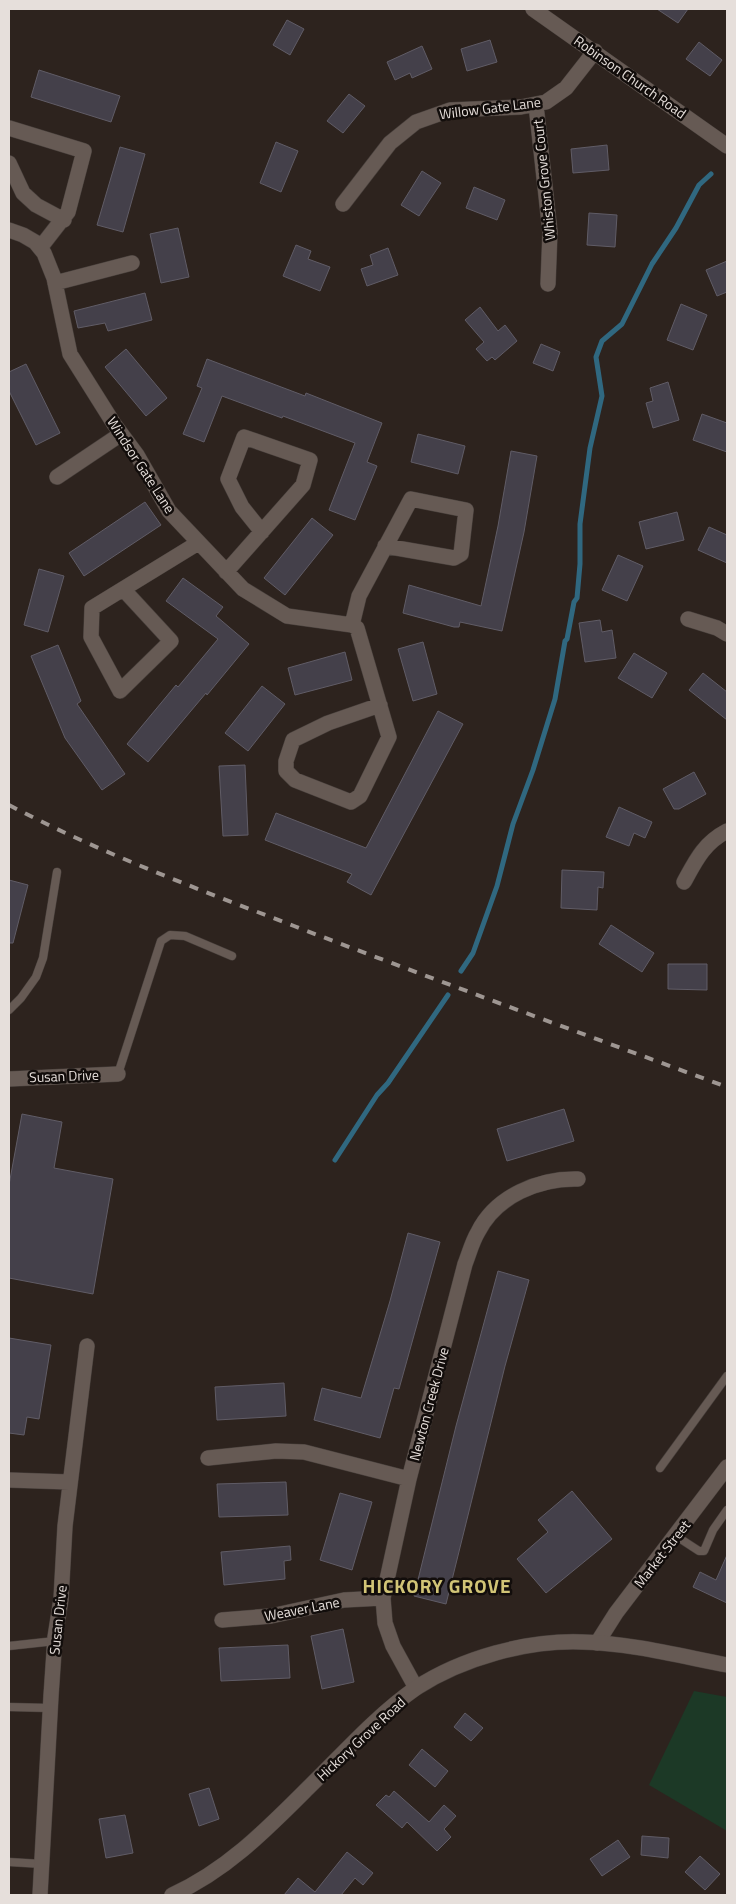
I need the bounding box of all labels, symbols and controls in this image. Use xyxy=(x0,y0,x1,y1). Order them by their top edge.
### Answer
street label: Robinson Church Road xyxy=(570,30,691,123)
street label: Willow Gate Lane xyxy=(438,91,542,124)
street label: Whiston Grove Court xyxy=(527,118,560,242)
street label: Windsor Gate Lane xyxy=(102,412,181,517)
street label: Susan Drive xyxy=(29,1064,99,1087)
street label: Newton Creek Drive xyxy=(403,1345,454,1463)
street label: Market Street xyxy=(628,1515,695,1592)
district label: HICKORY GROVE xyxy=(363,1571,511,1600)
street label: Susan Drive xyxy=(43,1584,72,1656)
street label: Weaver Lane xyxy=(263,1591,341,1626)
street label: Hickory Grove Road xyxy=(311,1692,410,1785)

